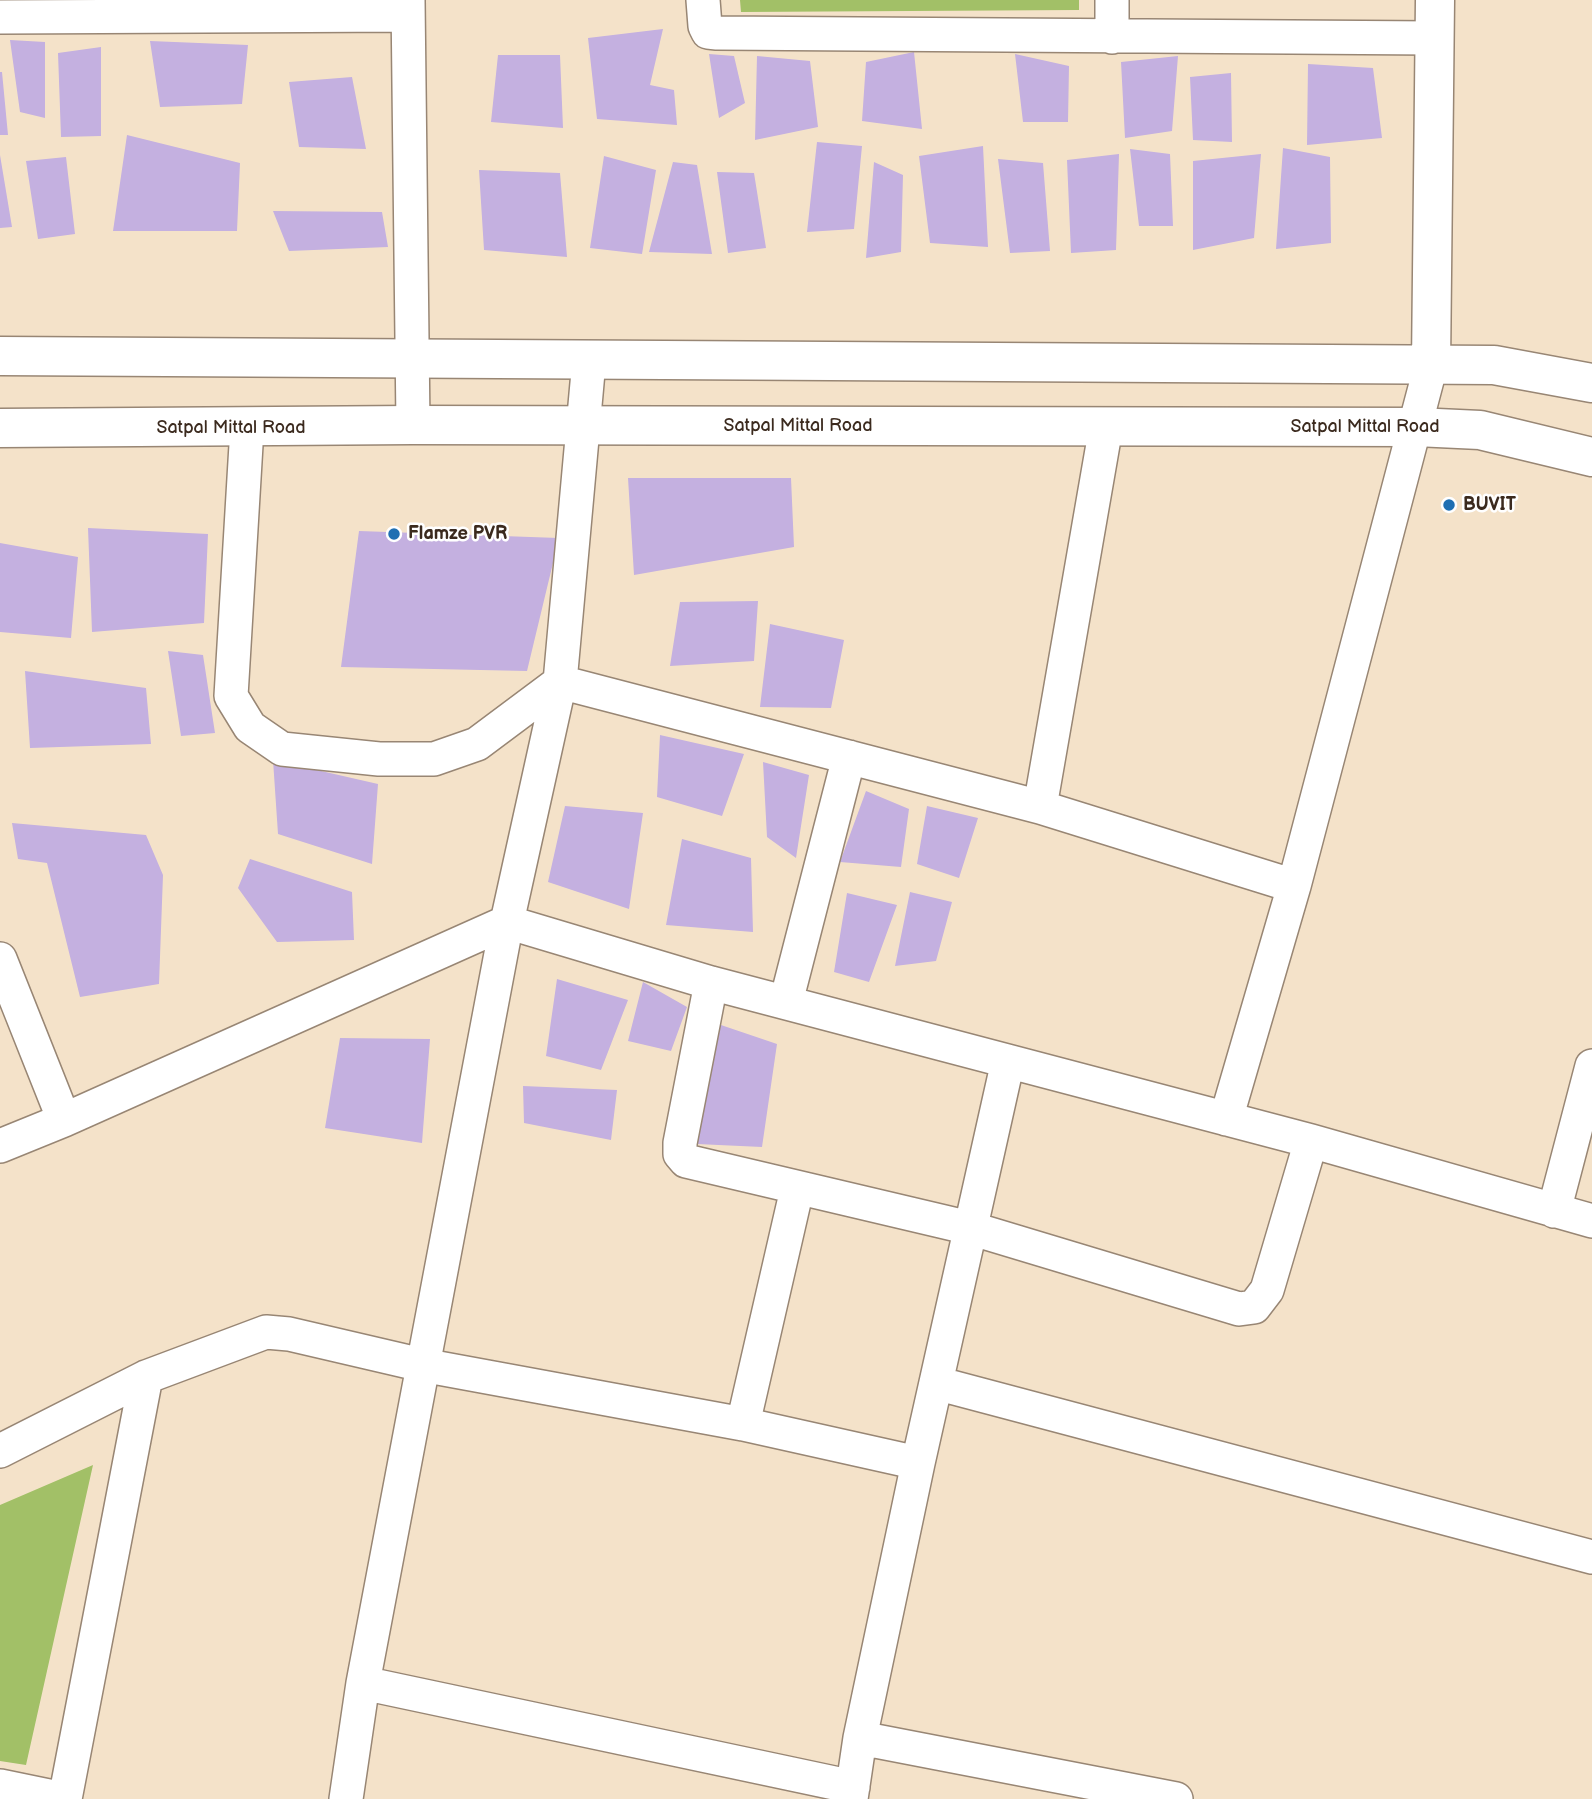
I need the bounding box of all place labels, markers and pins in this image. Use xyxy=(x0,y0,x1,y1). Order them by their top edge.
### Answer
place label: BUVIT xyxy=(1463,494,1516,516)
marker: BUVIT xyxy=(1441,497,1457,513)
place label: Flamze PVR xyxy=(408,523,507,545)
marker: Flamze PVR xyxy=(386,526,402,542)

